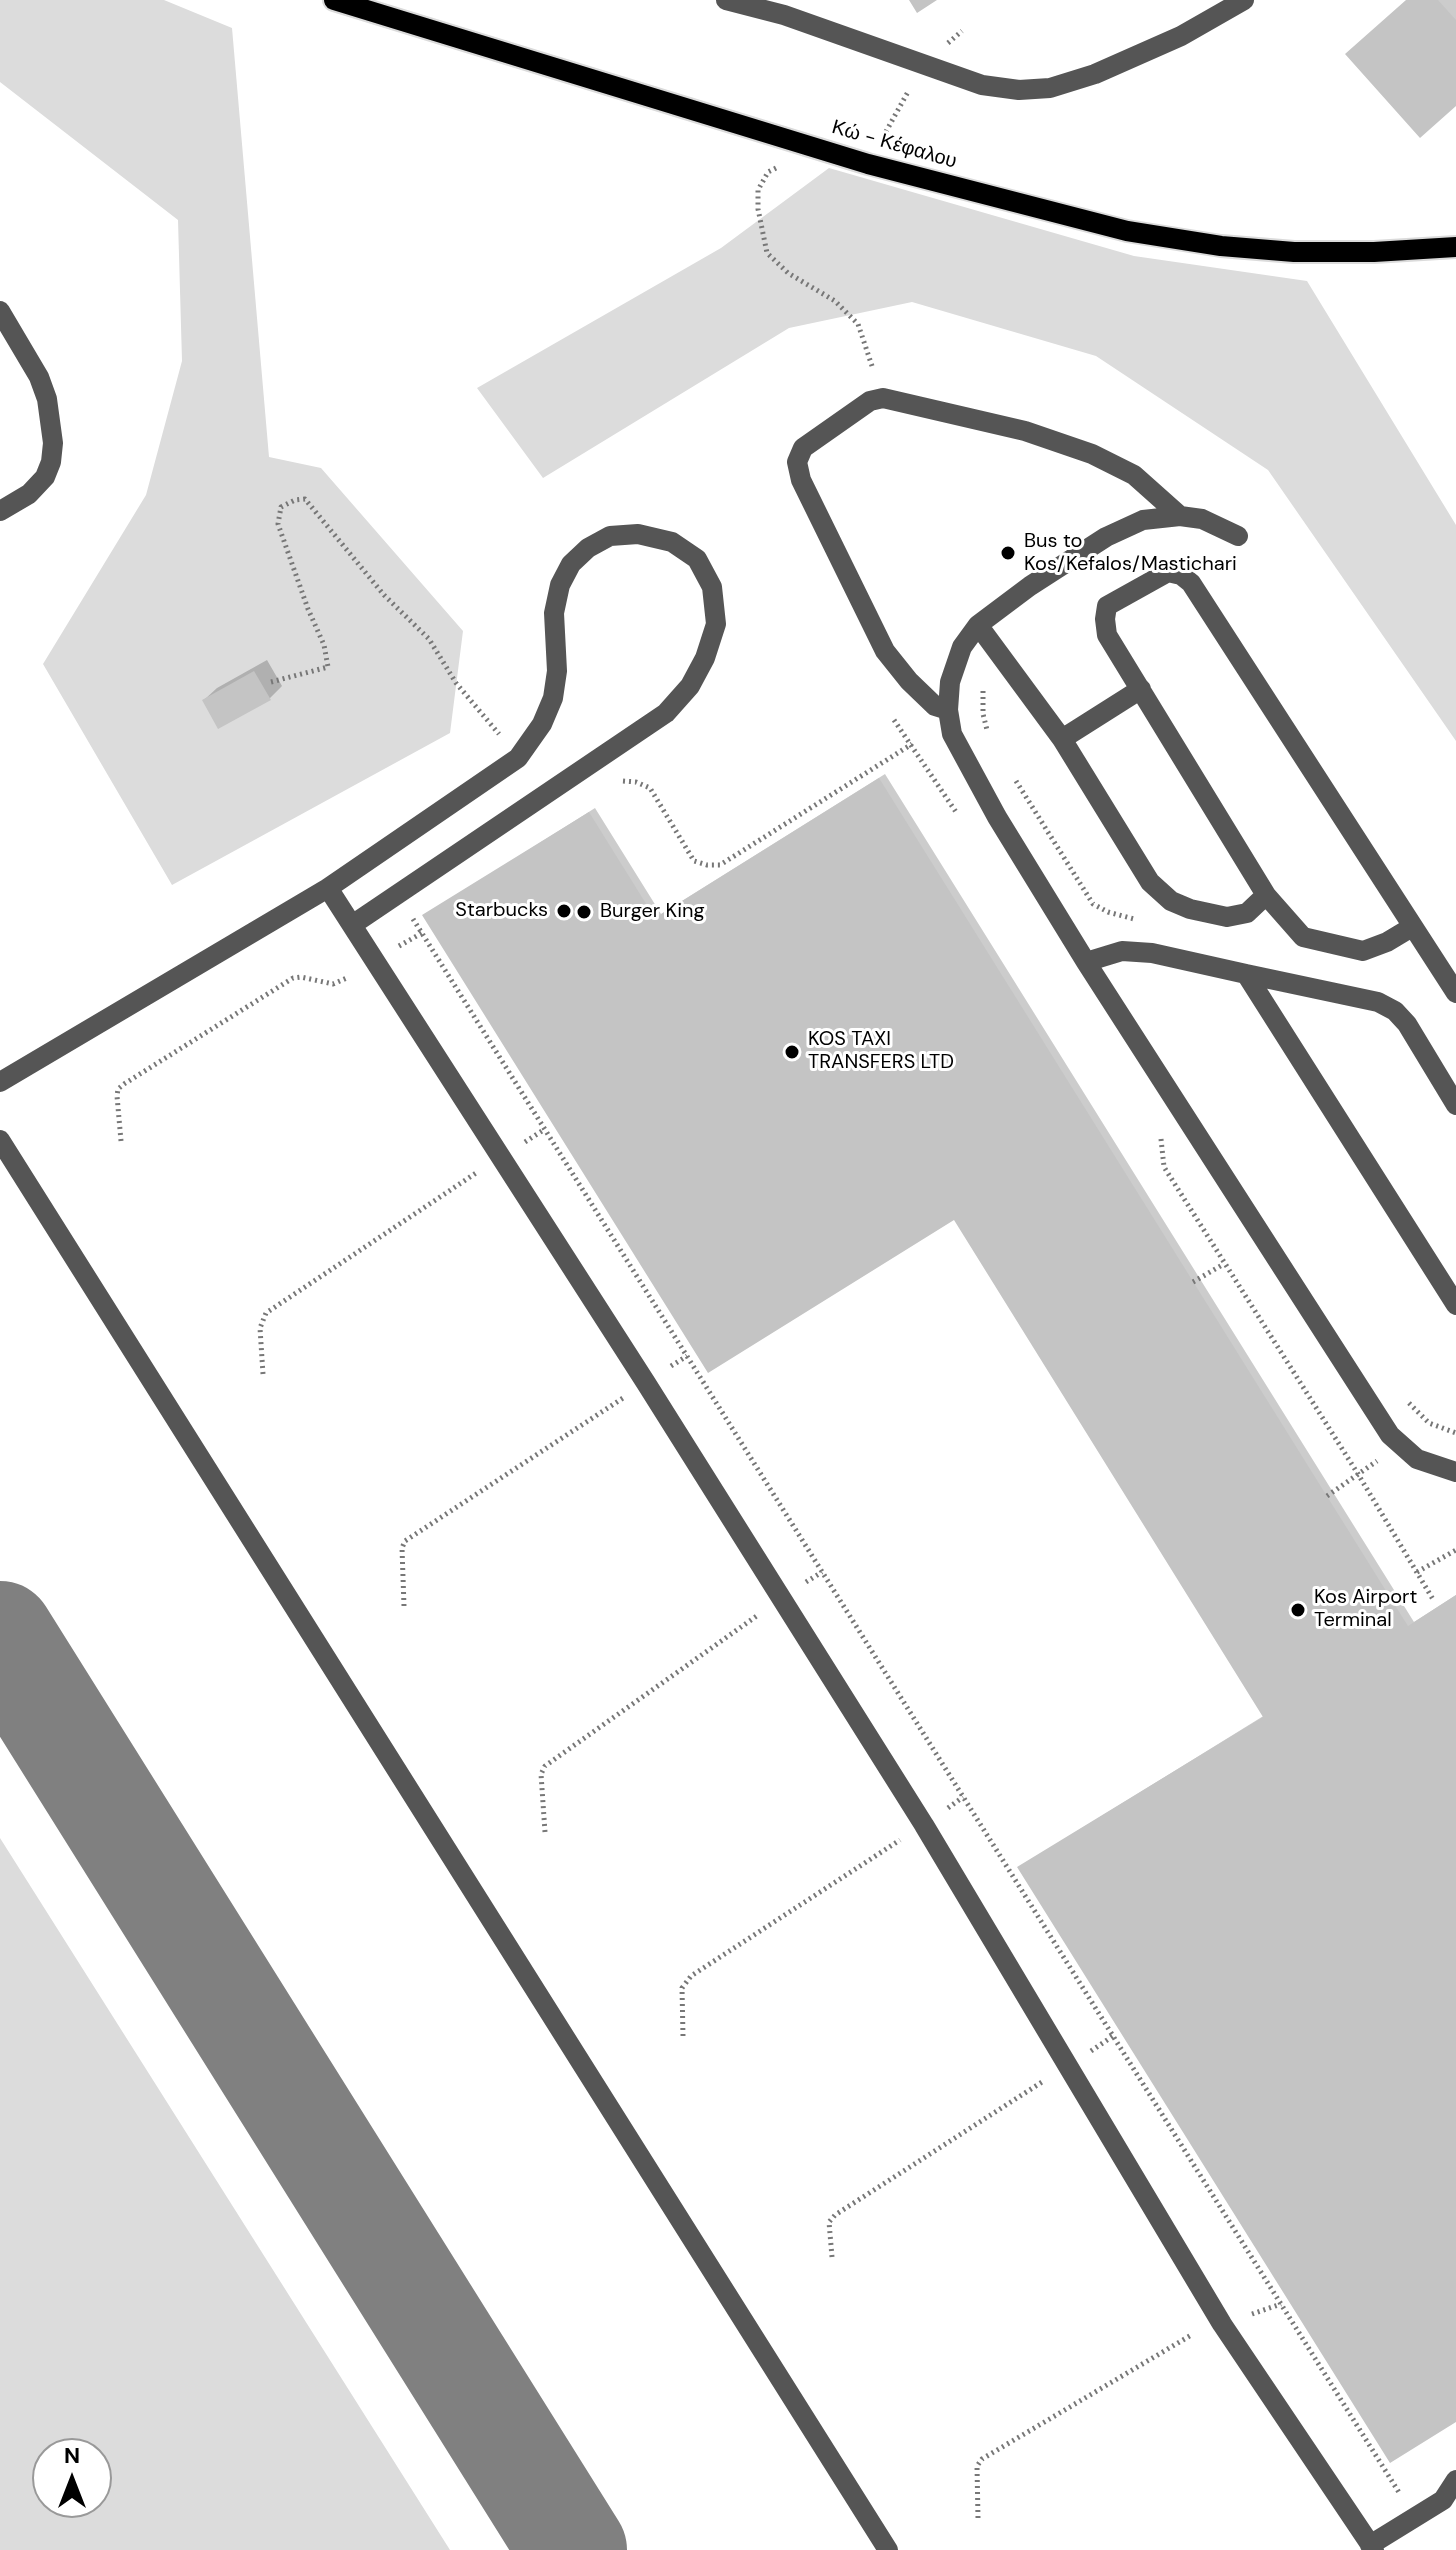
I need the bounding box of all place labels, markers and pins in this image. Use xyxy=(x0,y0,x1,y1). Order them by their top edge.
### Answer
place label: Bus to Kos/Kefalos/Mastichari xyxy=(1024,530,1237,577)
marker: Bus to Kos/Kefalos/Mastichari xyxy=(999,544,1017,562)
place label: Starbucks xyxy=(455,899,548,923)
place label: Burger King xyxy=(600,900,705,924)
marker: Starbucks xyxy=(555,902,573,920)
marker: Burger King xyxy=(575,903,593,921)
place label: KOS TAXI TRANSFERS LTD xyxy=(808,1028,954,1075)
marker: KOS TAXI TRANSFERS LTD xyxy=(783,1043,801,1061)
place label: Kos Airport Terminal xyxy=(1314,1586,1417,1633)
marker: Kos Airport Terminal xyxy=(1289,1601,1307,1619)

